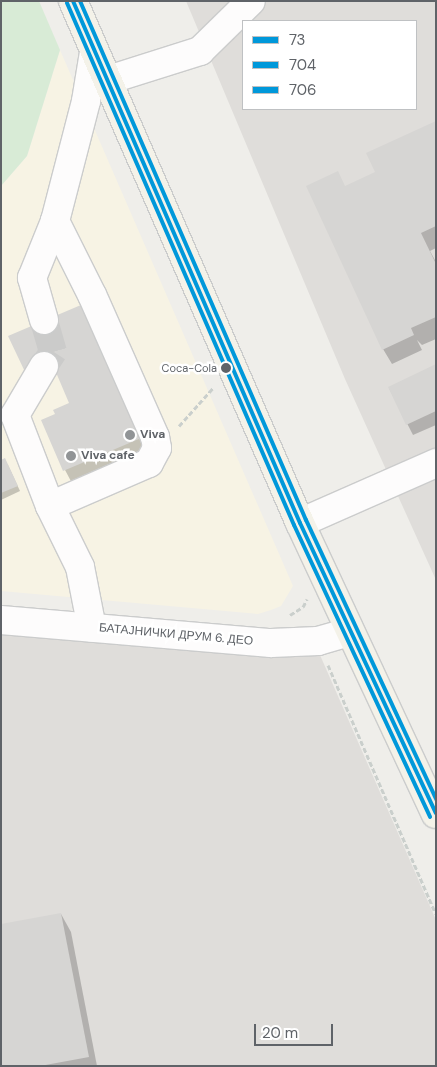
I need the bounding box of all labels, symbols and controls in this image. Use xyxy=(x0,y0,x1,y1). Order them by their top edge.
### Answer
legend xyxy=(242,20,417,110)
text: 73 xyxy=(289,30,306,50)
text: 704 xyxy=(289,55,316,75)
text: 706 xyxy=(289,80,316,100)
place label: Coca-Cola xyxy=(162,361,217,375)
marker: Coca-Cola xyxy=(221,363,231,373)
place label: Viva xyxy=(140,428,165,442)
marker: Viva xyxy=(124,429,136,441)
place label: Viva cafe xyxy=(81,449,135,463)
marker: Viva cafe xyxy=(65,450,77,462)
street label: БАТАЈНИЧКИ ДРУМ 6. ДЕО xyxy=(98,621,254,649)
scale bar xyxy=(257,1014,336,1046)
text: 20 m xyxy=(262,1023,298,1043)

